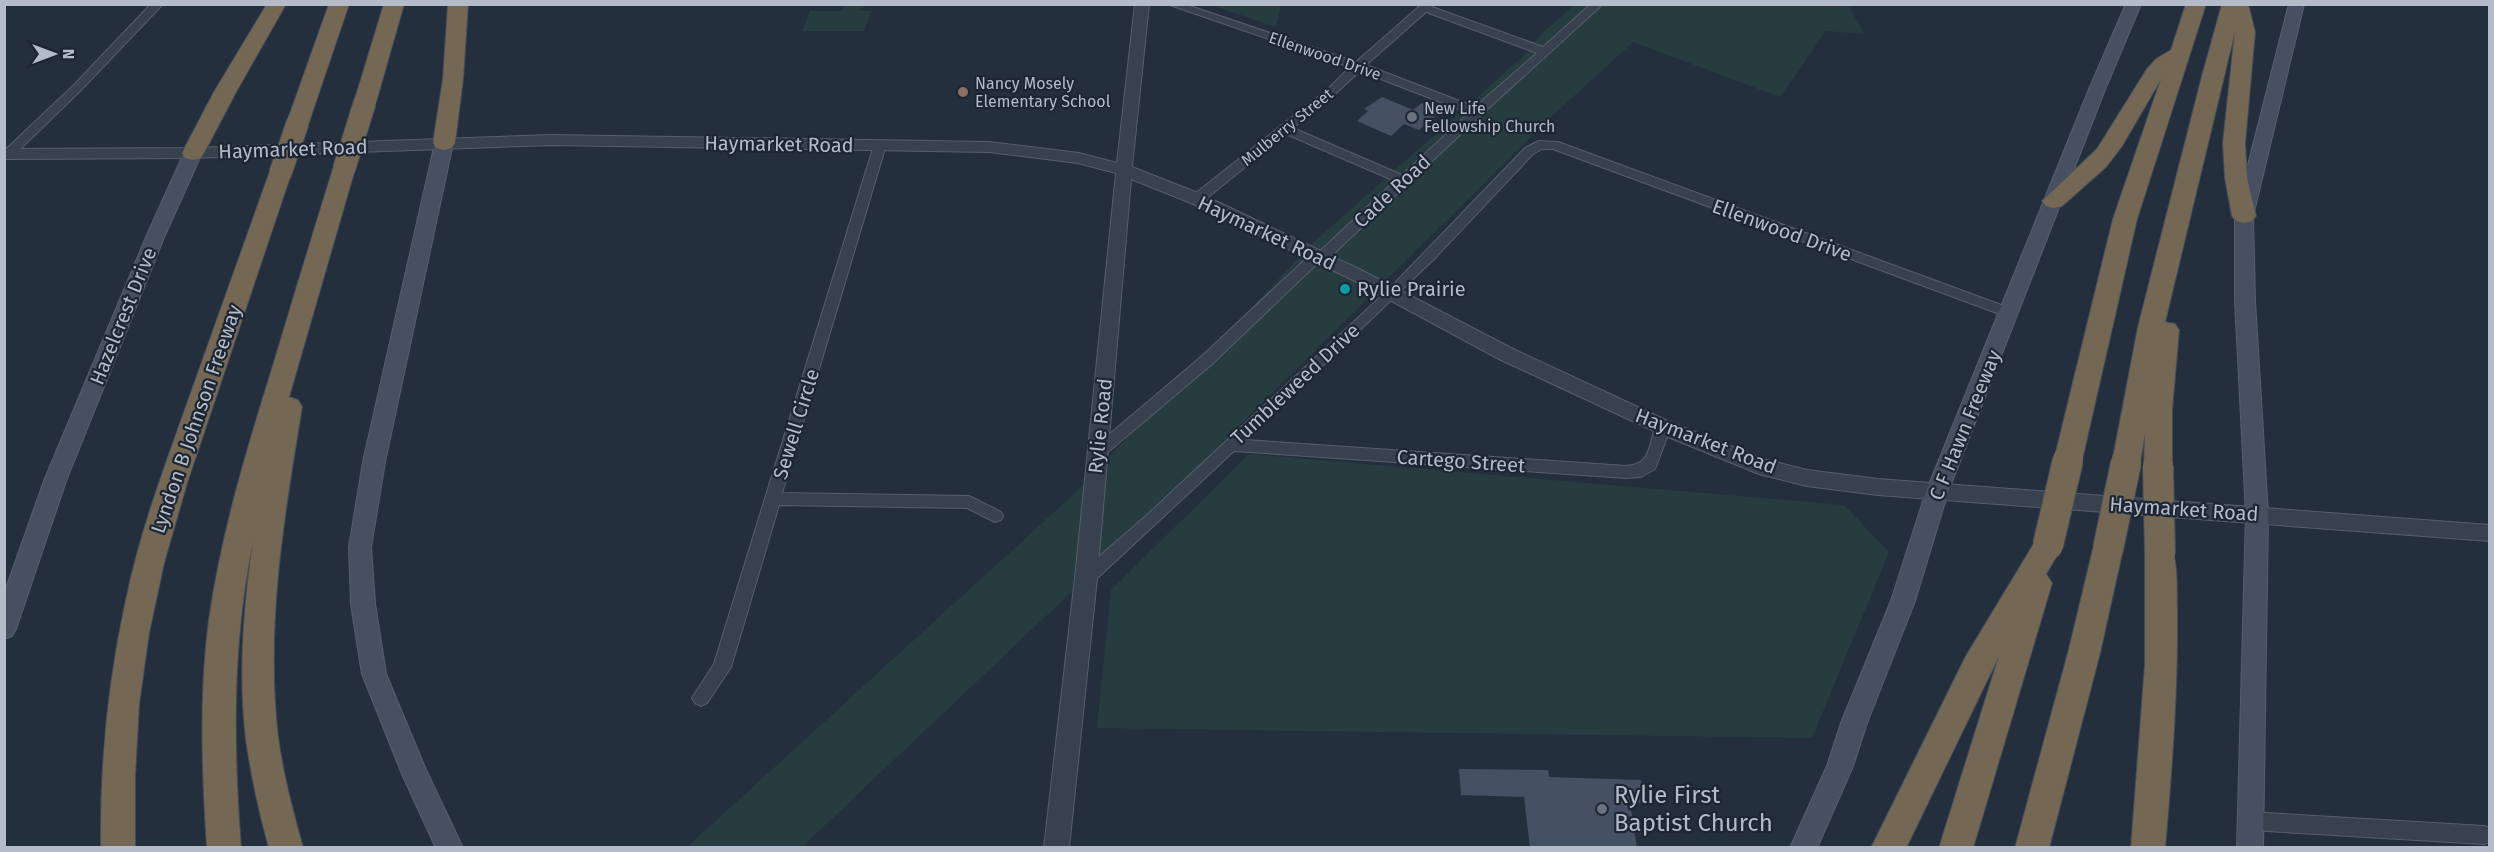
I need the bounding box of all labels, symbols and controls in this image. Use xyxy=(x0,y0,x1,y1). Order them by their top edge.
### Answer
north arrow xyxy=(24,24,84,84)
street label: Ellenwood Drive xyxy=(1266,28,1384,84)
text: N xyxy=(59,49,78,59)
place label: Nancy Mosely Elementary School xyxy=(975,74,1111,111)
street label: Mulberry Street xyxy=(1237,84,1337,170)
marker: Nancy Mosely Elementary School xyxy=(956,85,970,99)
place label: New Life Fellowship Church xyxy=(1424,99,1555,136)
marker: New Life Fellowship Church xyxy=(1405,110,1419,124)
street label: Haymarket Road xyxy=(704,131,854,157)
street label: Haymarket Road xyxy=(218,134,368,164)
street label: Cade Road xyxy=(1349,149,1435,233)
street label: Haymarket Road xyxy=(1194,191,1340,275)
street label: Ellenwood Drive xyxy=(1709,194,1855,266)
street label: Hazelcrest Drive xyxy=(85,244,161,388)
place label: Rylie Prairie xyxy=(1357,277,1466,301)
marker: Rylie Prairie xyxy=(1338,282,1352,296)
street label: Lyndon B Johnson Freeway xyxy=(146,301,246,536)
street label: Tumbleweed Drive xyxy=(1226,318,1364,450)
street label: C F Hawn Freeway xyxy=(1924,346,2006,504)
street label: Sewell Circle xyxy=(768,366,824,482)
street label: Rylie Road xyxy=(1083,377,1117,475)
street label: Haymarket Road xyxy=(1632,403,1780,479)
street label: Cartego Street xyxy=(1396,445,1527,478)
street label: Haymarket Road xyxy=(2109,492,2259,526)
place label: Rylie First Baptist Church xyxy=(1614,781,1773,837)
marker: Rylie First Baptist Church xyxy=(1595,802,1609,816)

